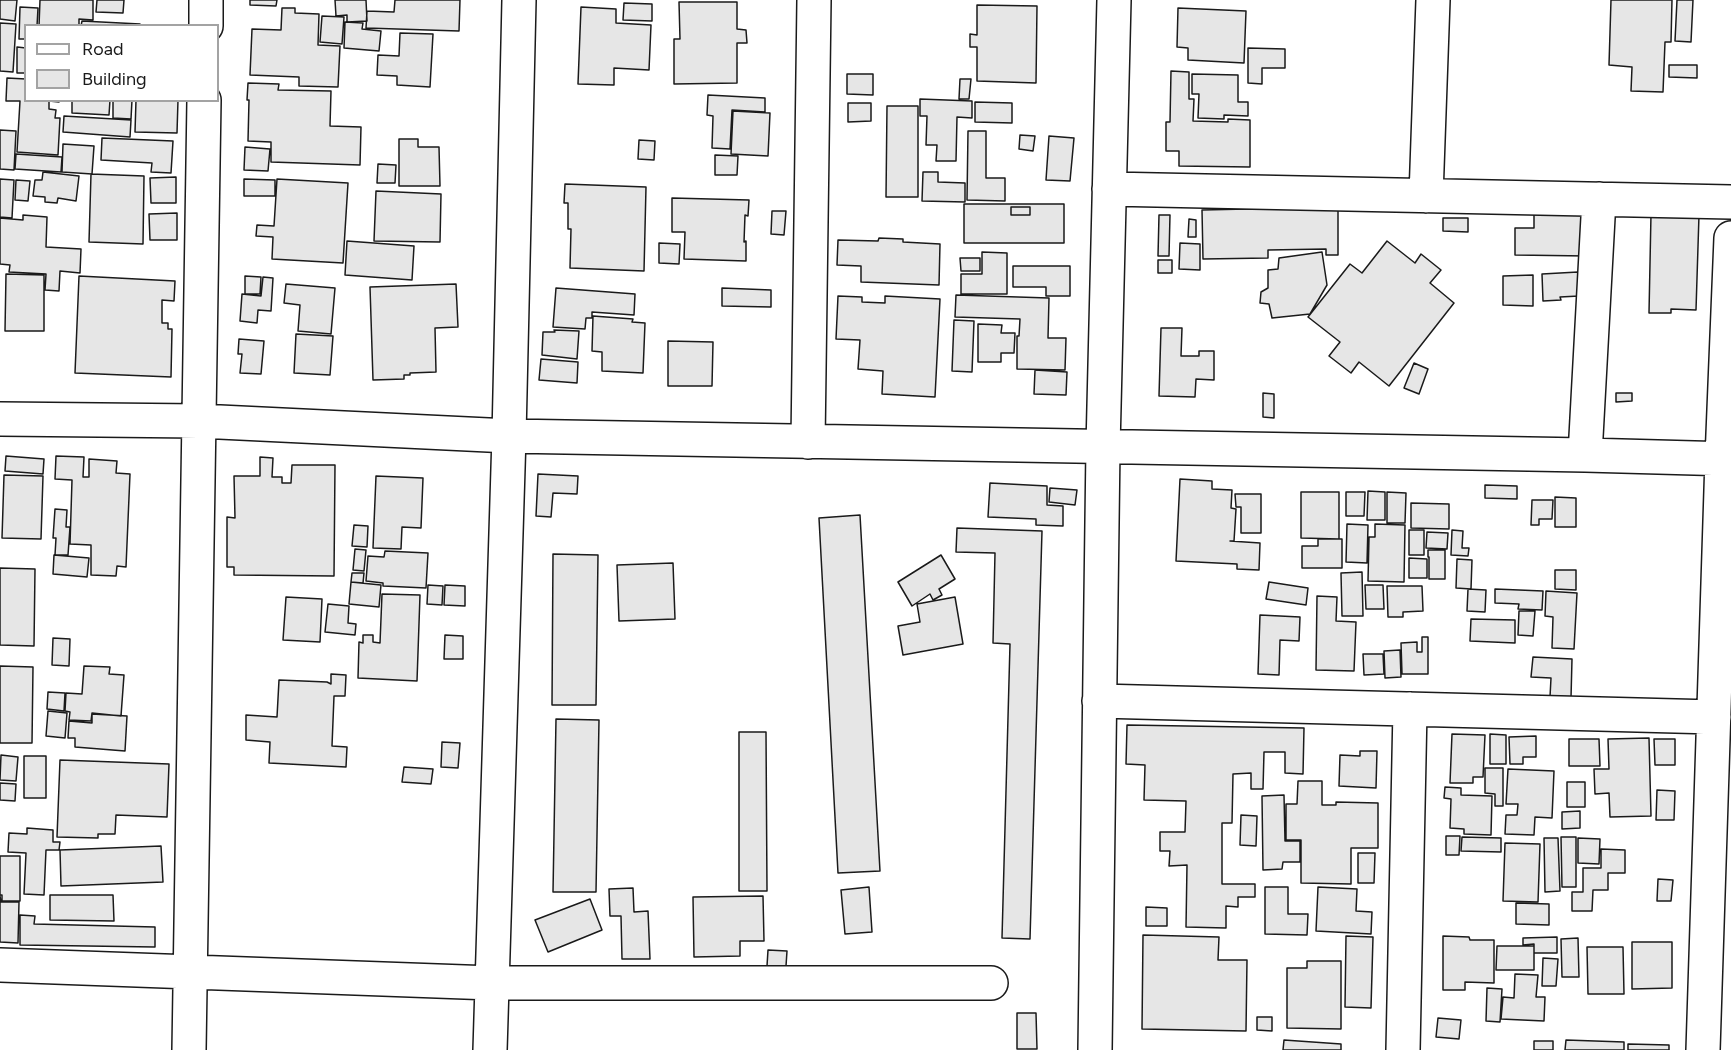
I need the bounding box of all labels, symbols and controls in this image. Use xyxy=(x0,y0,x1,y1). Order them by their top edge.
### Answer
legend xyxy=(24,24,219,102)
text: Road xyxy=(82,38,123,60)
text: Building xyxy=(82,68,147,90)

